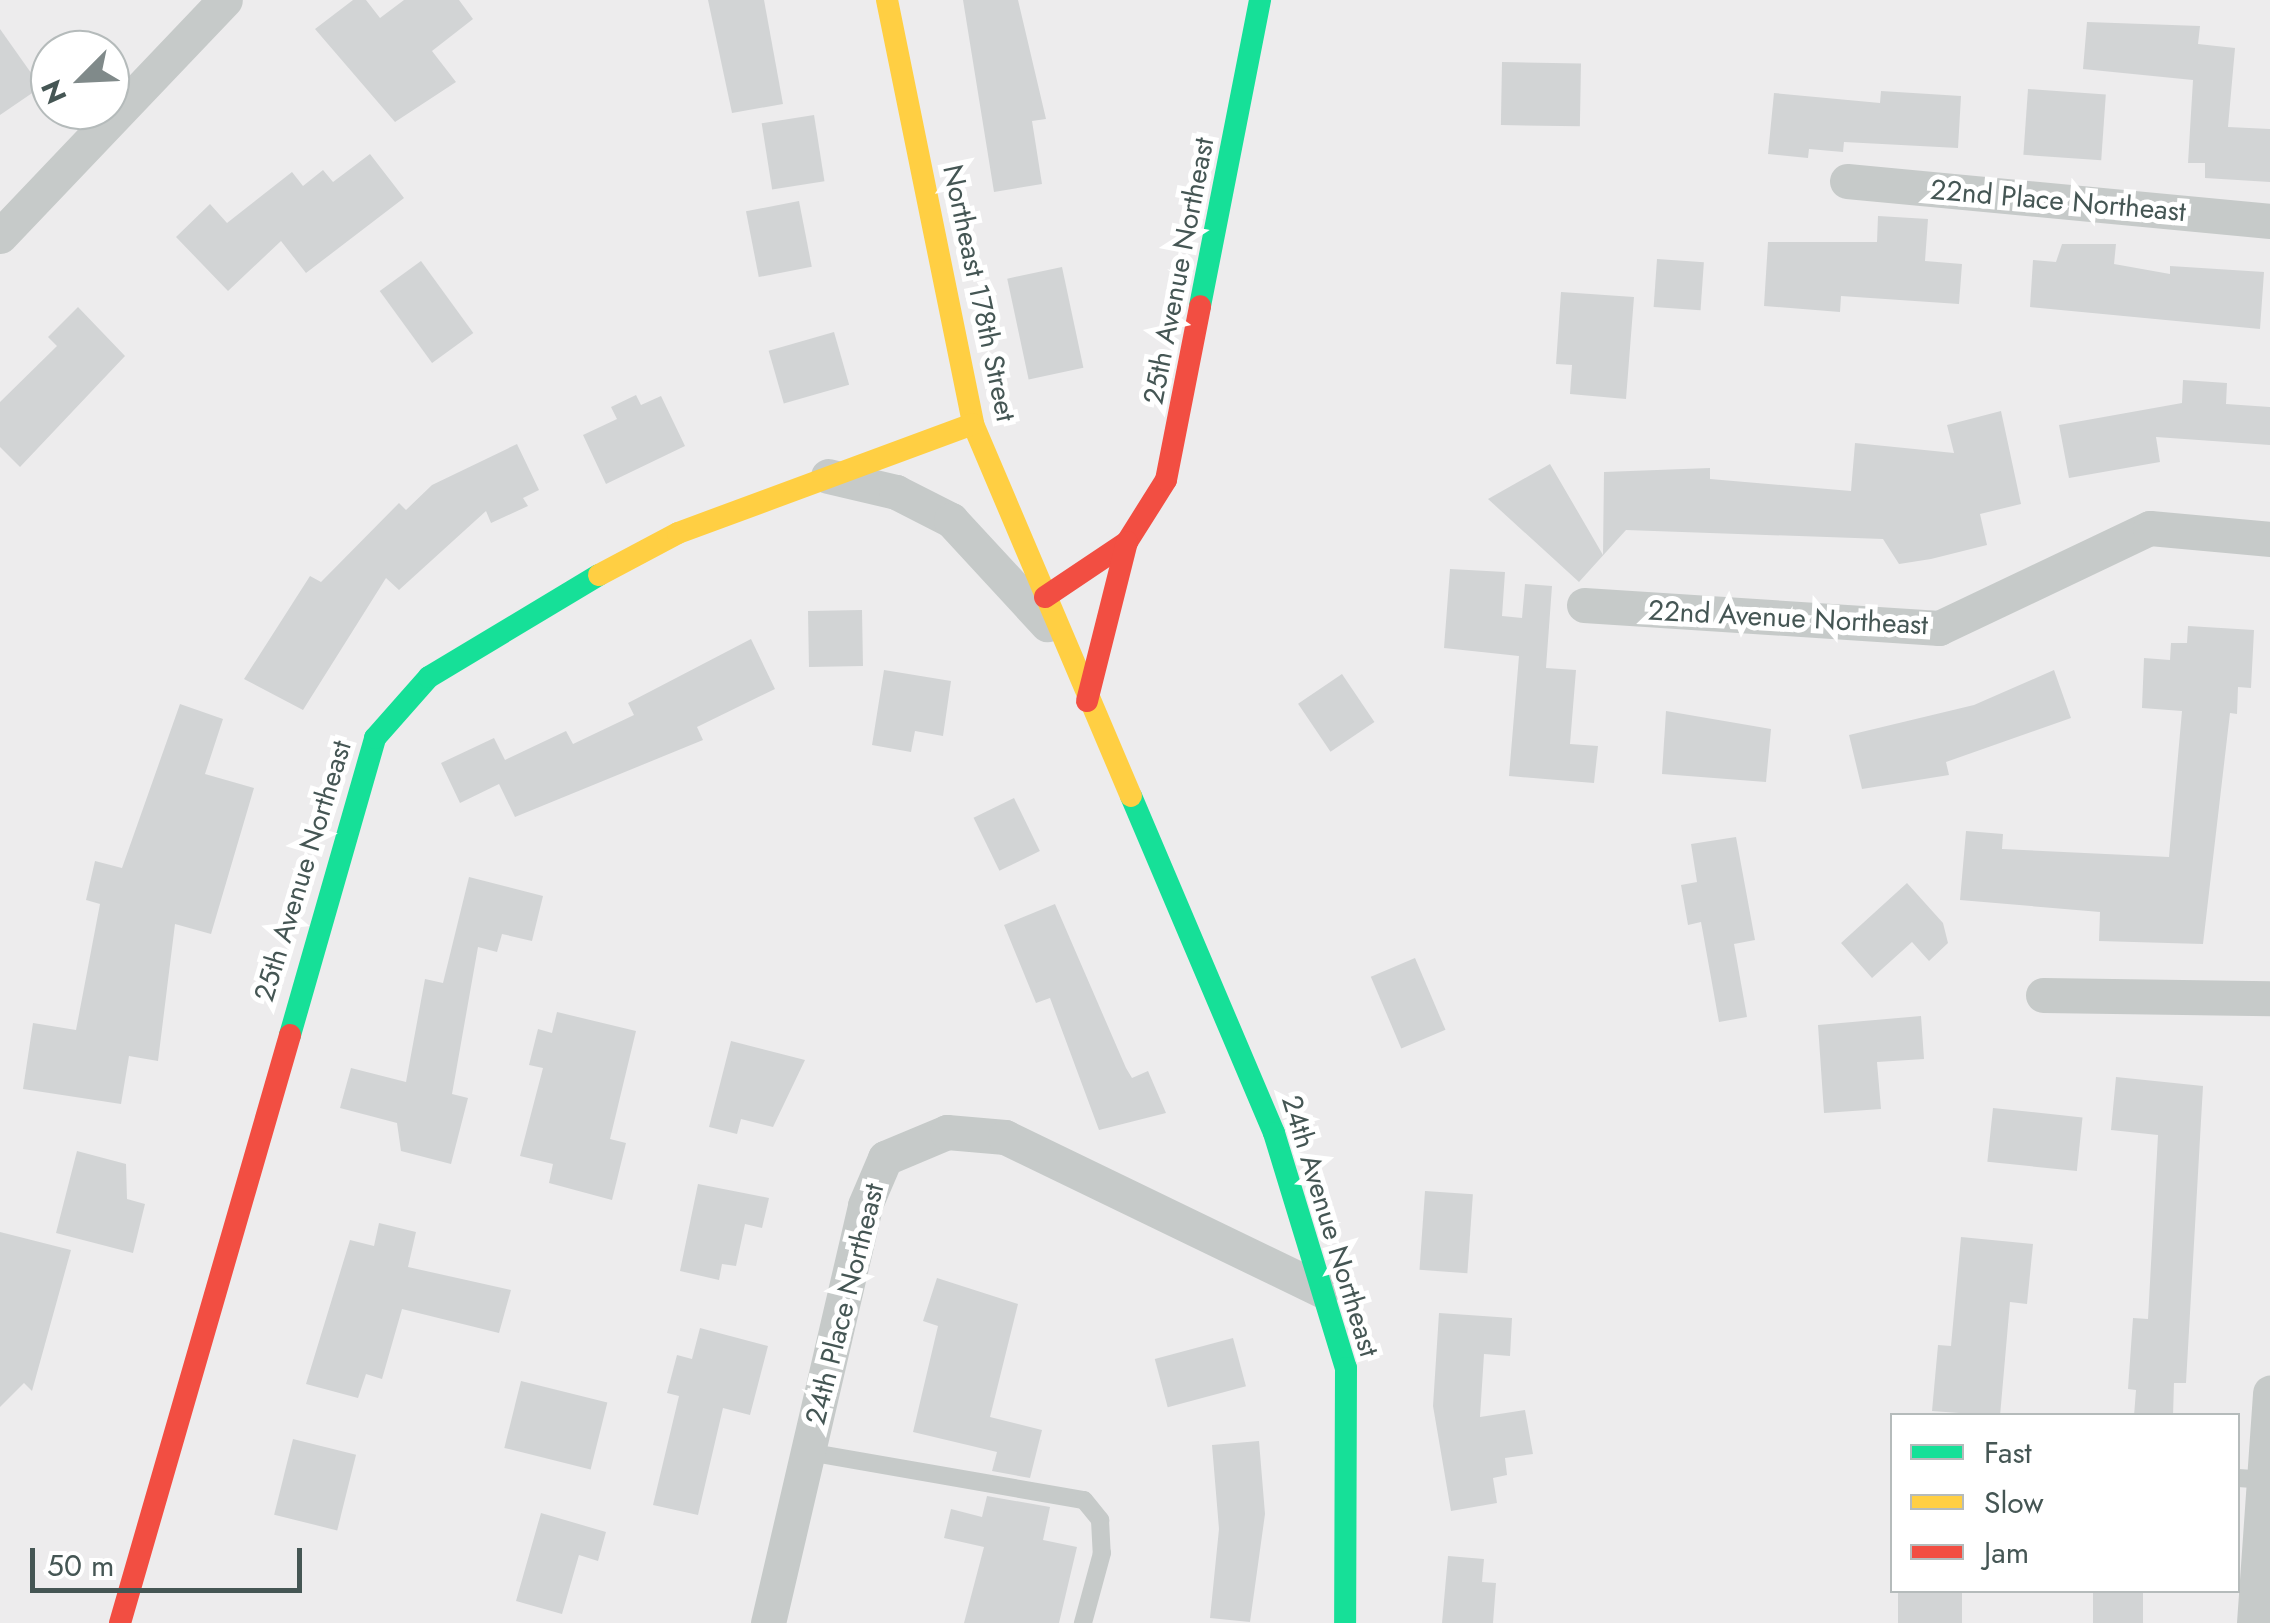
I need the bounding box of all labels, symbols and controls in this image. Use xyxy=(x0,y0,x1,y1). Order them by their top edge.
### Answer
north arrow xyxy=(30,30,130,130)
text: N xyxy=(31,73,77,110)
street label: 25th Avenue Northeast xyxy=(1137,135,1221,407)
street label: Northeast 178th Street xyxy=(935,162,1023,424)
street label: 22nd Place Northeast xyxy=(1929,173,2187,229)
street label: 22nd Avenue Northeast xyxy=(1647,594,1929,642)
street label: 25th Avenue Northeast xyxy=(247,736,359,1006)
street label: 24th Avenue Northeast xyxy=(1274,1091,1386,1361)
street label: 24th Place Northeast xyxy=(799,1180,891,1428)
legend xyxy=(1890,1413,2240,1593)
text: Fast xyxy=(1984,1431,2032,1474)
text: Slow xyxy=(1984,1481,2044,1524)
scale bar xyxy=(35,1528,308,1590)
text: Jam xyxy=(1984,1531,2029,1574)
text: 50 m xyxy=(47,1544,114,1587)

